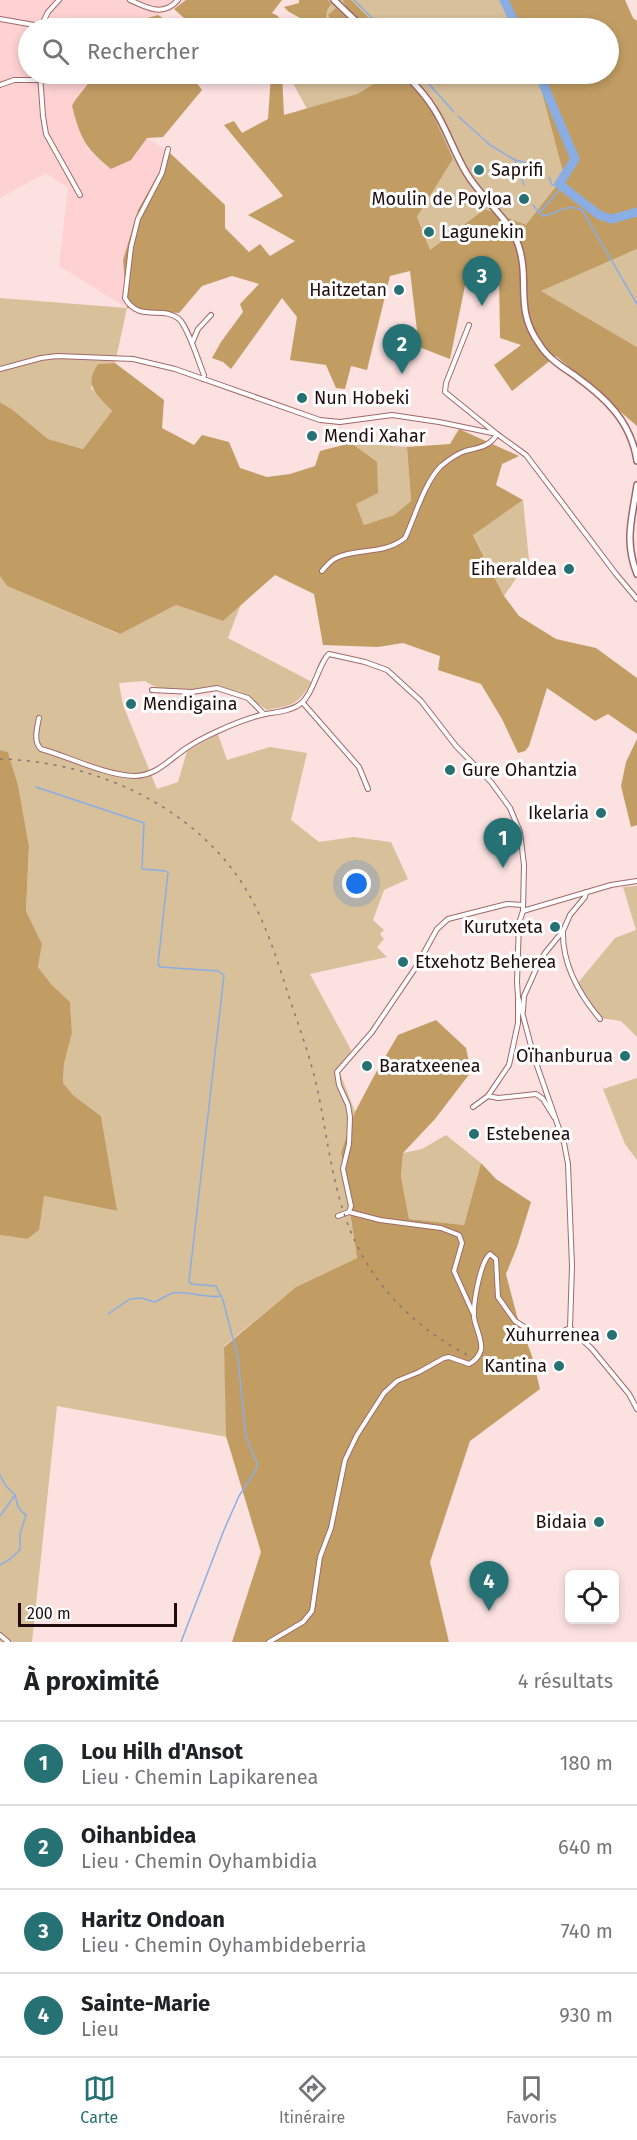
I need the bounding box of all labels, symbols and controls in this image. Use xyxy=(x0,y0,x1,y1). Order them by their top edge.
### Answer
search box xyxy=(18,18,619,84)
icon: search xyxy=(39,35,72,68)
text: Rechercher xyxy=(87,38,199,65)
place label: Saprifi xyxy=(491,159,544,181)
marker: Saprifi xyxy=(472,163,486,177)
place label: Moulin de Poyloa xyxy=(371,188,512,210)
marker: Moulin de Poyloa xyxy=(517,192,531,206)
place label: Lagunekin xyxy=(441,221,524,243)
marker: Lagunekin xyxy=(422,225,436,239)
pin: 3 xyxy=(462,256,502,306)
place label: Haitzetan xyxy=(309,279,387,301)
marker: Haitzetan xyxy=(392,283,406,297)
pin: 2 xyxy=(382,324,422,374)
place label: Nun Hobeki xyxy=(314,387,410,409)
marker: Nun Hobeki xyxy=(295,391,309,405)
place label: Mendi Xahar xyxy=(324,425,426,447)
marker: Mendi Xahar xyxy=(305,429,319,443)
place label: Eiheraldea xyxy=(471,558,557,580)
marker: Eiheraldea xyxy=(562,562,576,576)
place label: Mendigaina xyxy=(143,693,237,715)
marker: Mendigaina xyxy=(124,697,138,711)
place label: Gure Ohantzia xyxy=(462,759,577,781)
marker: Gure Ohantzia xyxy=(443,763,457,777)
place label: Ikelaria xyxy=(528,802,589,824)
marker: Ikelaria xyxy=(594,806,608,820)
pin: 1 xyxy=(484,818,522,868)
your location xyxy=(342,869,371,898)
place label: Kurutxeta xyxy=(464,916,543,938)
marker: Kurutxeta xyxy=(548,920,562,934)
place label: Etxehotz Beherea xyxy=(415,951,556,973)
marker: Etxehotz Beherea xyxy=(396,955,410,969)
place label: Oïhanburua xyxy=(516,1045,613,1067)
marker: Oïhanburua xyxy=(618,1049,632,1063)
place label: Baratxeenea xyxy=(379,1055,481,1077)
marker: Baratxeenea xyxy=(360,1059,374,1073)
place label: Estebenea xyxy=(486,1123,570,1145)
marker: Estebenea xyxy=(467,1127,481,1141)
place label: Xuhurrenea xyxy=(506,1324,600,1346)
marker: Xuhurrenea xyxy=(605,1328,619,1342)
place label: Kantina xyxy=(484,1355,547,1377)
marker: Kantina xyxy=(552,1359,566,1373)
place label: Bidaia xyxy=(536,1511,587,1533)
marker: Bidaia xyxy=(592,1515,606,1529)
pin: 4 xyxy=(470,1562,508,1611)
map controls xyxy=(565,1570,619,1624)
button: locate xyxy=(565,1570,619,1624)
scale bar xyxy=(18,1600,177,1628)
text: 200 m xyxy=(27,1604,71,1623)
text: À proximité xyxy=(24,1666,159,1697)
text: 4 résultats xyxy=(518,1669,613,1693)
text: Lou Hilh d'Ansot xyxy=(81,1738,243,1765)
text: 1 xyxy=(39,1751,48,1775)
text: 180 m xyxy=(560,1751,613,1775)
text: Lieu · Chemin Lapikarenea xyxy=(81,1765,318,1789)
text: Oihanbidea xyxy=(81,1822,196,1849)
text: 2 xyxy=(38,1835,49,1859)
text: 640 m xyxy=(558,1835,613,1859)
text: Lieu · Chemin Oyhambidia xyxy=(81,1849,317,1873)
text: Haritz Ondoan xyxy=(81,1906,225,1933)
text: 3 xyxy=(38,1919,49,1943)
text: 740 m xyxy=(561,1919,613,1943)
text: Lieu · Chemin Oyhambideberria xyxy=(81,1933,367,1957)
text: Sainte-Marie xyxy=(81,1990,210,2017)
text: 4 xyxy=(38,2003,49,2027)
text: 930 m xyxy=(559,2003,613,2027)
text: Lieu xyxy=(81,2017,119,2041)
tab: Carte xyxy=(80,2072,118,2127)
tab: Itinéraire xyxy=(279,2072,345,2127)
tab: Favoris xyxy=(506,2072,557,2127)

